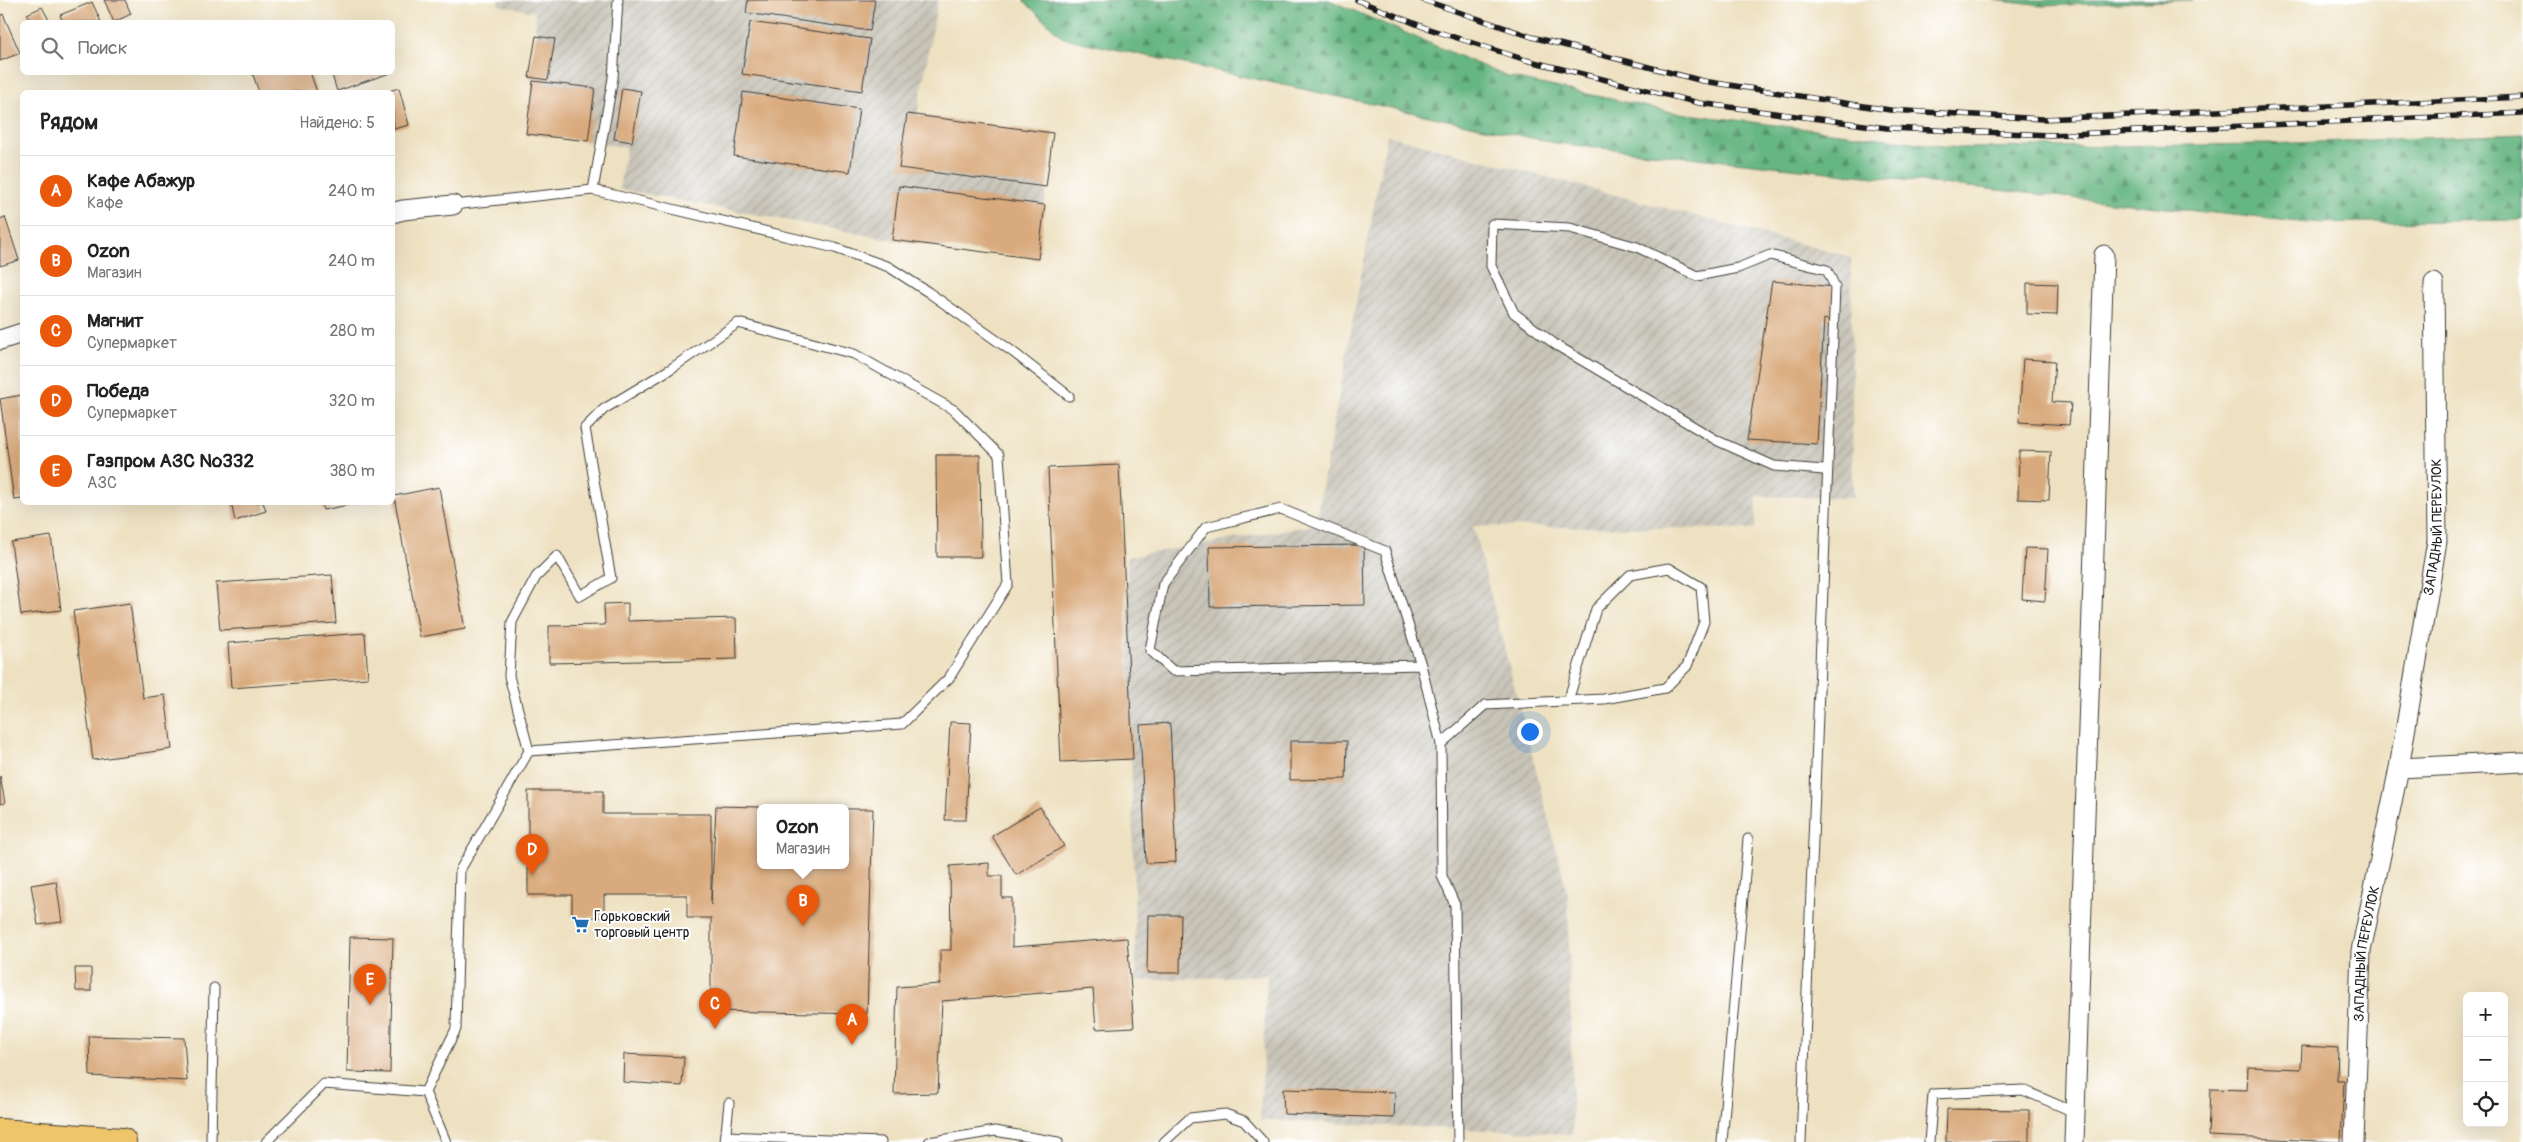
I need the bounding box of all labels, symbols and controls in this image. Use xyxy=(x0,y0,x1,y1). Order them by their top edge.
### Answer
search box xyxy=(20,20,395,75)
icon: search xyxy=(38,34,66,62)
text: Поиск xyxy=(78,36,128,60)
text: Рядом xyxy=(40,109,98,136)
text: Найдено: 5 xyxy=(299,113,375,133)
text: Кафе Абажур xyxy=(87,169,195,193)
text: A xyxy=(51,181,61,201)
text: 240 m xyxy=(328,181,375,201)
text: Кафе xyxy=(87,193,123,213)
text: Ozon xyxy=(87,239,130,263)
text: B xyxy=(51,251,61,271)
text: 240 m xyxy=(328,251,375,271)
text: Магазин xyxy=(87,263,142,283)
text: Магнит xyxy=(87,309,143,333)
text: C xyxy=(51,321,61,341)
text: 280 m xyxy=(329,321,375,341)
text: Супермаркет xyxy=(87,333,177,353)
text: Победа xyxy=(87,379,149,403)
text: D xyxy=(51,391,61,411)
text: 320 m xyxy=(329,391,375,411)
text: Супермаркет xyxy=(87,403,177,423)
text: Газпром АЗС №332 xyxy=(87,449,254,473)
street label: ЗАПАДНЫЙ ПЕРЕУЛОК xyxy=(2420,458,2446,597)
text: E xyxy=(52,461,60,481)
text: 380 m xyxy=(329,461,375,481)
text: АЗС xyxy=(87,473,117,493)
your location xyxy=(1517,719,1543,745)
popup xyxy=(757,804,849,869)
text: Ozon xyxy=(776,815,818,839)
pin: D xyxy=(516,834,548,875)
text: Магазин xyxy=(776,839,830,859)
street label: ЗАПАДНЫЙ ПЕРЕУЛОК xyxy=(2350,884,2383,1022)
pin: B xyxy=(787,885,819,926)
place label: Горьковский торговый центр xyxy=(594,908,690,941)
supermarket icon: Горьковский торговый центр xyxy=(570,914,590,934)
pin: E xyxy=(354,964,386,1005)
pin: C xyxy=(699,988,731,1029)
map controls xyxy=(2463,992,2508,1127)
button: + xyxy=(2463,992,2508,1037)
pin: A xyxy=(836,1004,868,1045)
button: − xyxy=(2463,1037,2508,1082)
button: locate xyxy=(2463,1082,2508,1127)

